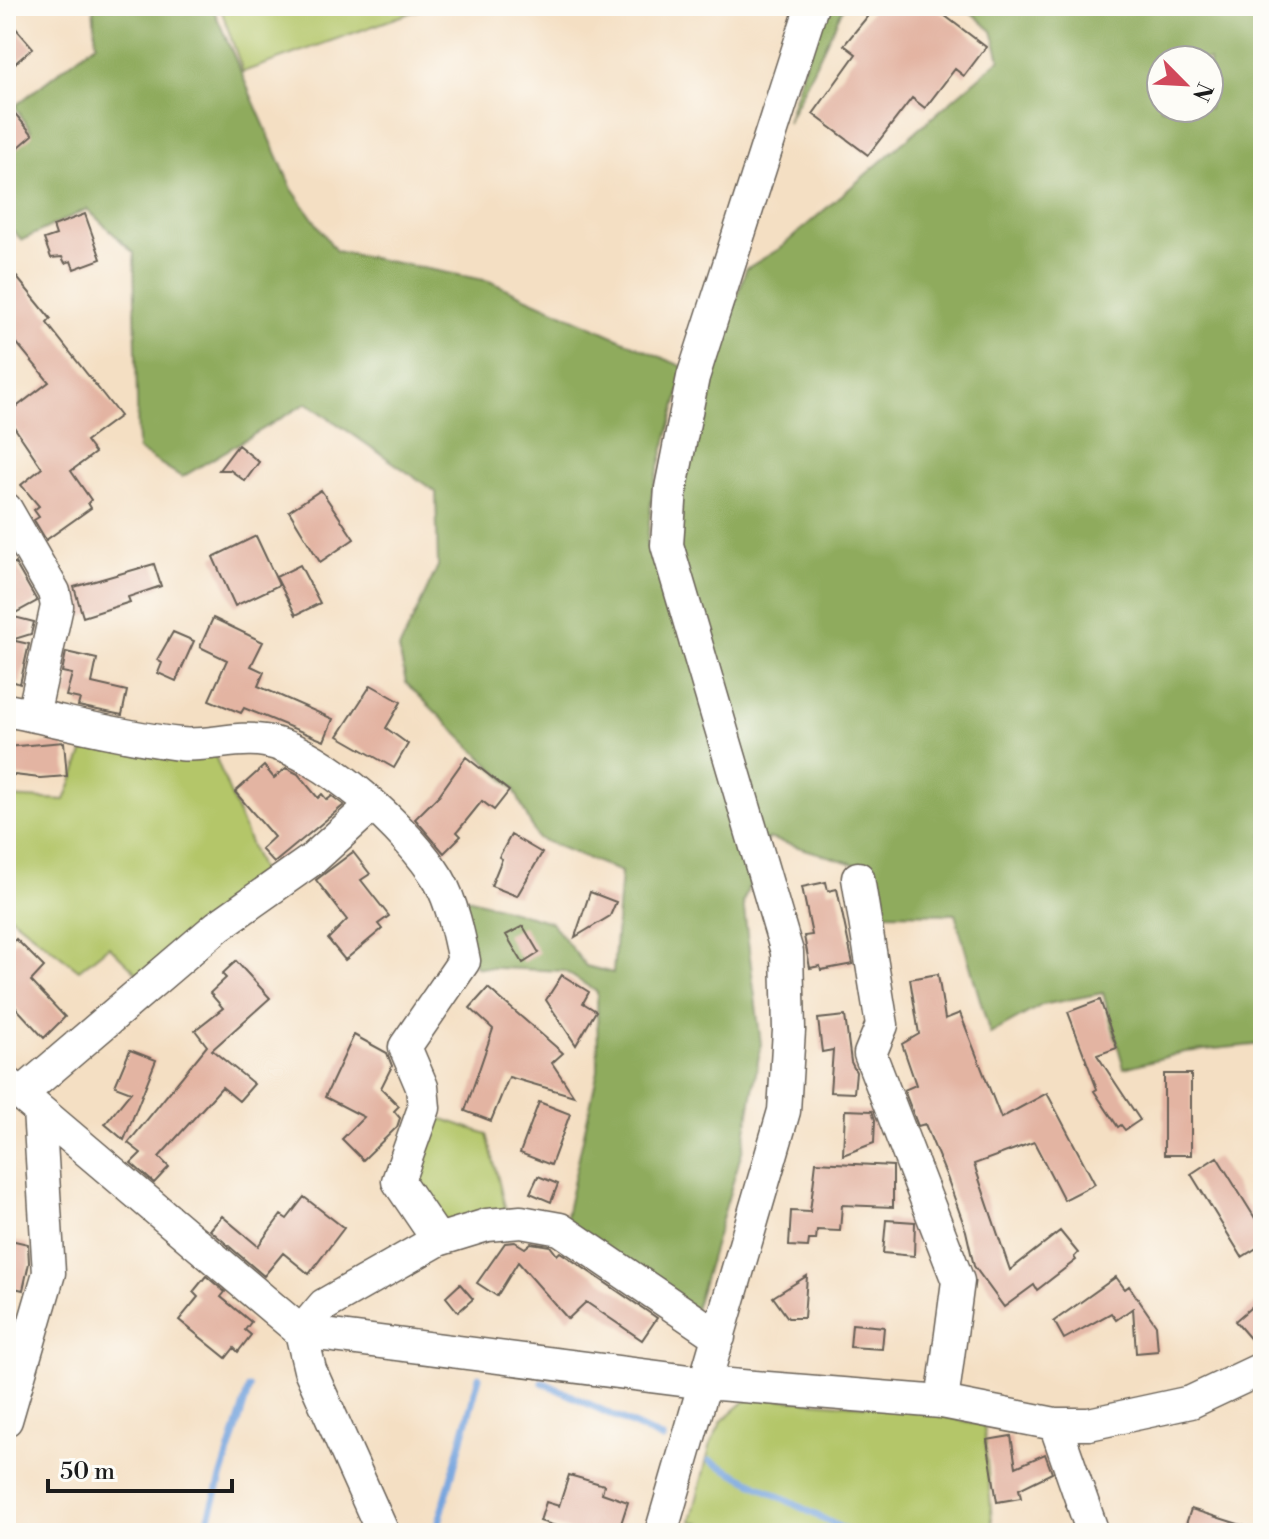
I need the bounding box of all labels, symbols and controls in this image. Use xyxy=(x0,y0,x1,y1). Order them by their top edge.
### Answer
north arrow xyxy=(1145,44,1225,124)
text: N xyxy=(1186,78,1218,106)
scale bar xyxy=(48,1443,232,1493)
text: 50 m xyxy=(60,1457,115,1487)

